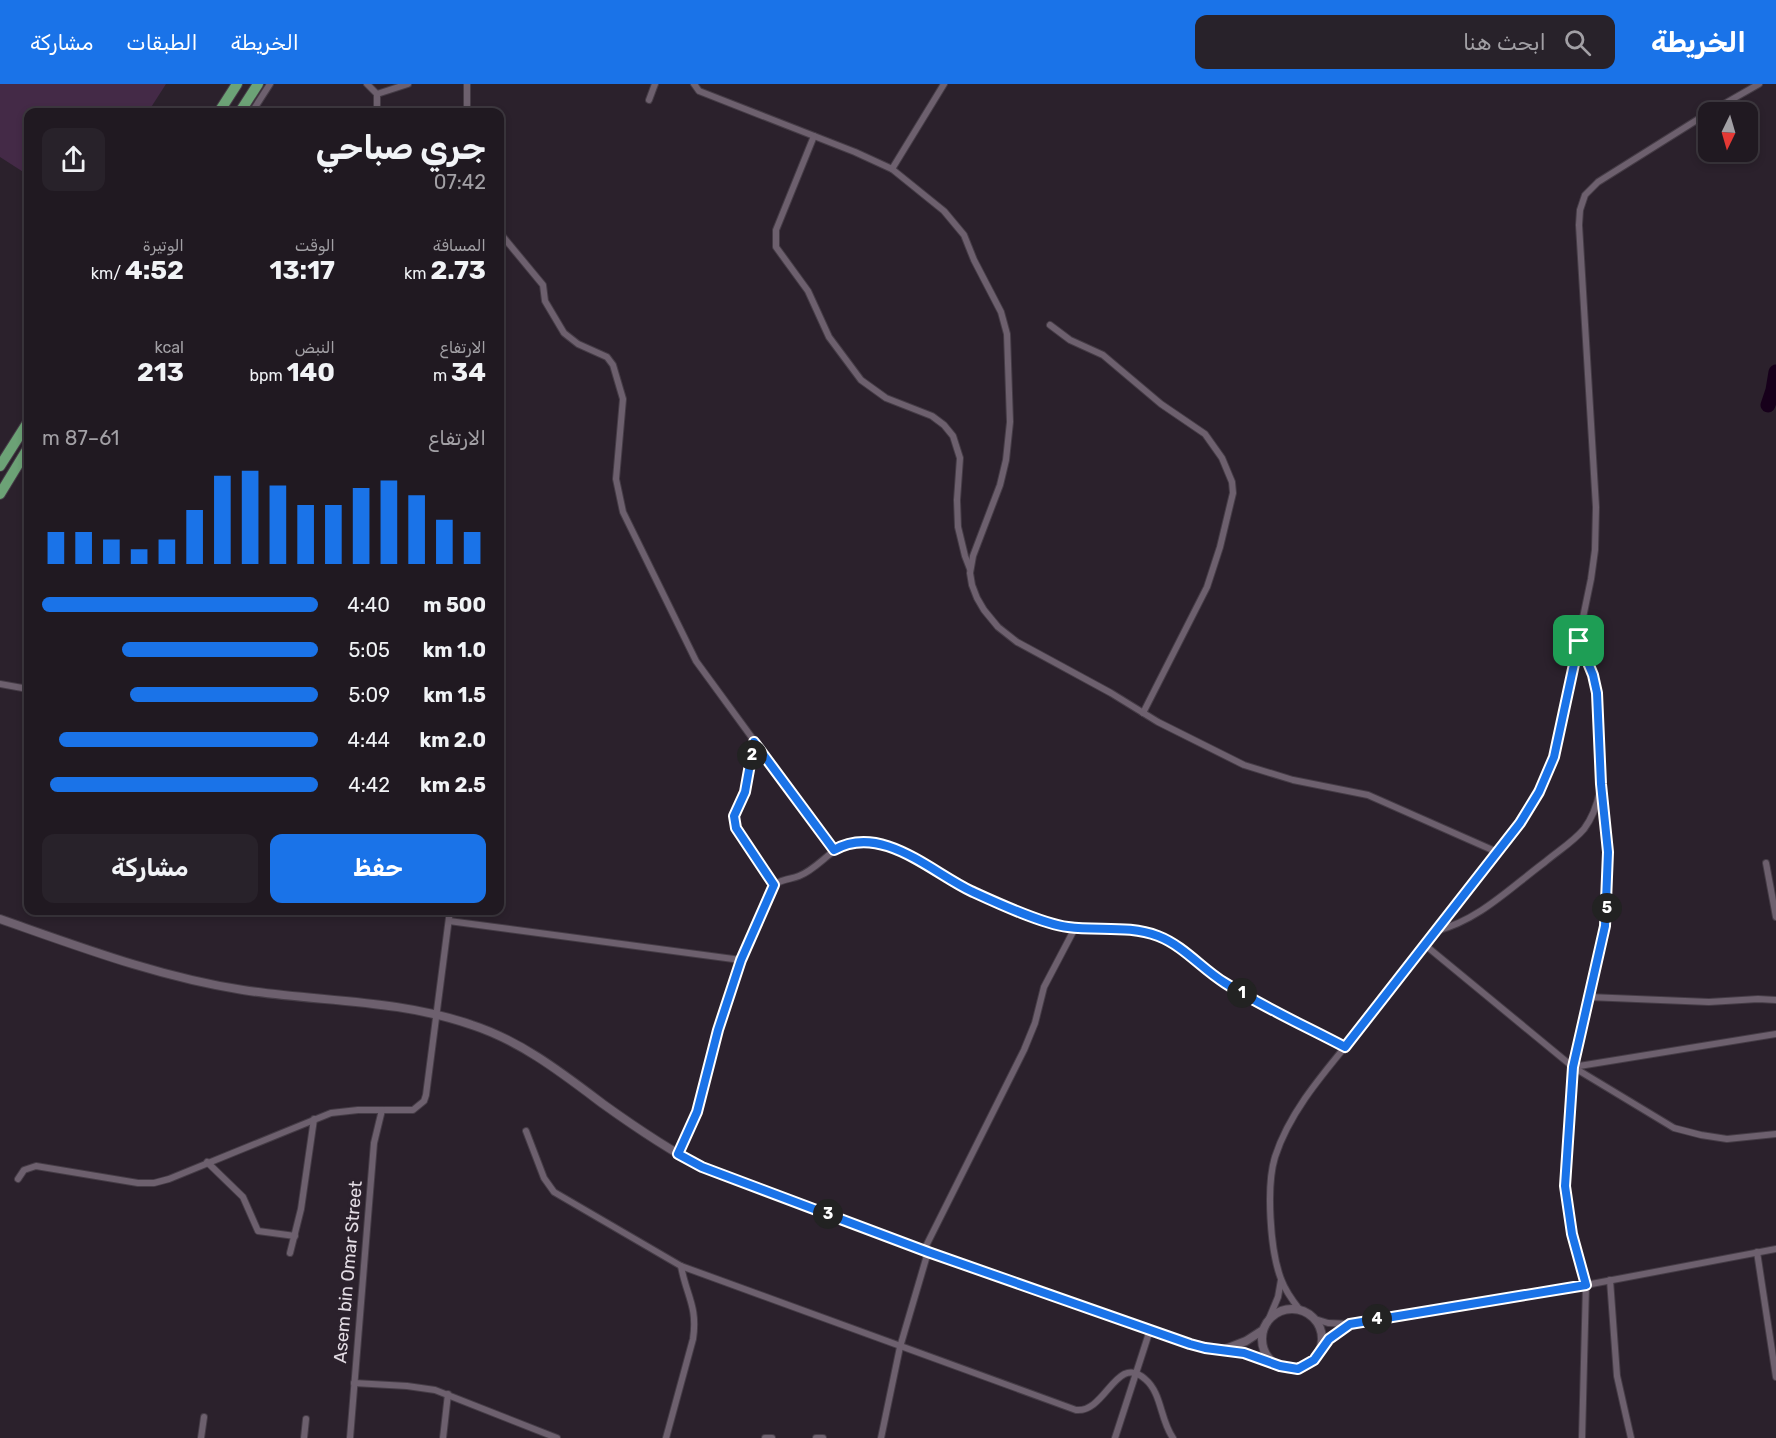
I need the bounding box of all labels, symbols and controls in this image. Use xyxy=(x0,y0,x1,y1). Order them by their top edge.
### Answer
search box xyxy=(1195,15,1615,69)
icon: search xyxy=(1561,26,1594,59)
text: الخريطة xyxy=(1651,26,1746,59)
text: ابحث هنا xyxy=(1463,29,1546,56)
text: مشاركة xyxy=(30,30,93,55)
text: الطبقات xyxy=(126,30,198,55)
text: الخريطة xyxy=(231,30,299,55)
north arrow xyxy=(1698,102,1758,162)
map controls xyxy=(1698,102,1758,162)
button: share xyxy=(42,128,105,191)
text: جري صباحي xyxy=(316,128,486,167)
text: 07:42 xyxy=(434,170,486,194)
text: الوتيرة xyxy=(143,236,184,255)
text: الوقت xyxy=(295,236,335,255)
text: المسافة xyxy=(433,236,486,255)
text: 4:52 xyxy=(125,255,184,286)
text: 13:17 xyxy=(270,255,335,286)
text: 2.73 xyxy=(430,255,486,286)
text: /km xyxy=(91,264,125,283)
text: km xyxy=(404,264,430,283)
text: kcal xyxy=(155,338,184,357)
text: النبض xyxy=(295,338,335,357)
text: الارتفاع xyxy=(440,338,486,357)
text: 213 xyxy=(137,357,184,388)
text: 140 xyxy=(287,357,335,388)
text: 34 xyxy=(451,357,486,388)
text: bpm xyxy=(249,366,287,385)
text: m xyxy=(433,366,451,385)
text: 61–87 m xyxy=(42,426,119,450)
text: الارتفاع xyxy=(428,426,486,450)
text: 4:40 xyxy=(347,593,390,617)
text: 500 m xyxy=(423,593,486,617)
pin xyxy=(1553,615,1604,666)
icon: arrive xyxy=(1562,624,1595,657)
text: 5:05 xyxy=(348,638,390,662)
text: 1.0 km xyxy=(423,638,486,662)
text: 5:09 xyxy=(348,683,390,707)
text: 1.5 km xyxy=(423,683,486,707)
text: 4:44 xyxy=(348,728,390,752)
text: 2.0 km xyxy=(420,728,486,752)
pin: 2 xyxy=(737,740,767,770)
text: 2 xyxy=(747,745,757,764)
text: 4:42 xyxy=(348,773,390,797)
text: 2.5 km xyxy=(420,773,486,797)
button: مشاركة xyxy=(42,834,258,903)
button: حفظ xyxy=(270,834,486,903)
pin: 5 xyxy=(1592,893,1622,923)
text: 5 xyxy=(1602,898,1612,917)
pin: 1 xyxy=(1227,978,1257,1008)
text: 1 xyxy=(1238,983,1246,1002)
street label: Asem bin Omar Street xyxy=(329,1180,367,1364)
pin: 3 xyxy=(813,1199,843,1229)
text: 3 xyxy=(823,1204,833,1223)
pin: 4 xyxy=(1362,1304,1392,1334)
text: 4 xyxy=(1372,1309,1382,1328)

